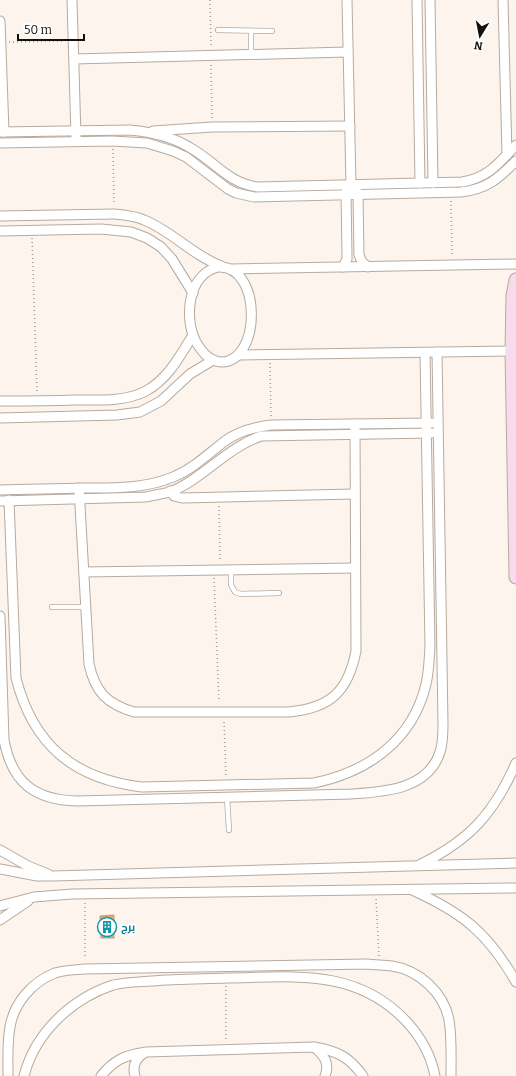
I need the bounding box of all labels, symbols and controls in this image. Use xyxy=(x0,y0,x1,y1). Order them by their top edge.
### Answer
scale bar xyxy=(18,16,84,42)
north arrow xyxy=(460,16,500,56)
text: 50 m xyxy=(24,23,53,37)
text: N xyxy=(473,38,484,52)
building icon: برج xyxy=(96,916,118,938)
place label: برج xyxy=(121,921,135,935)

